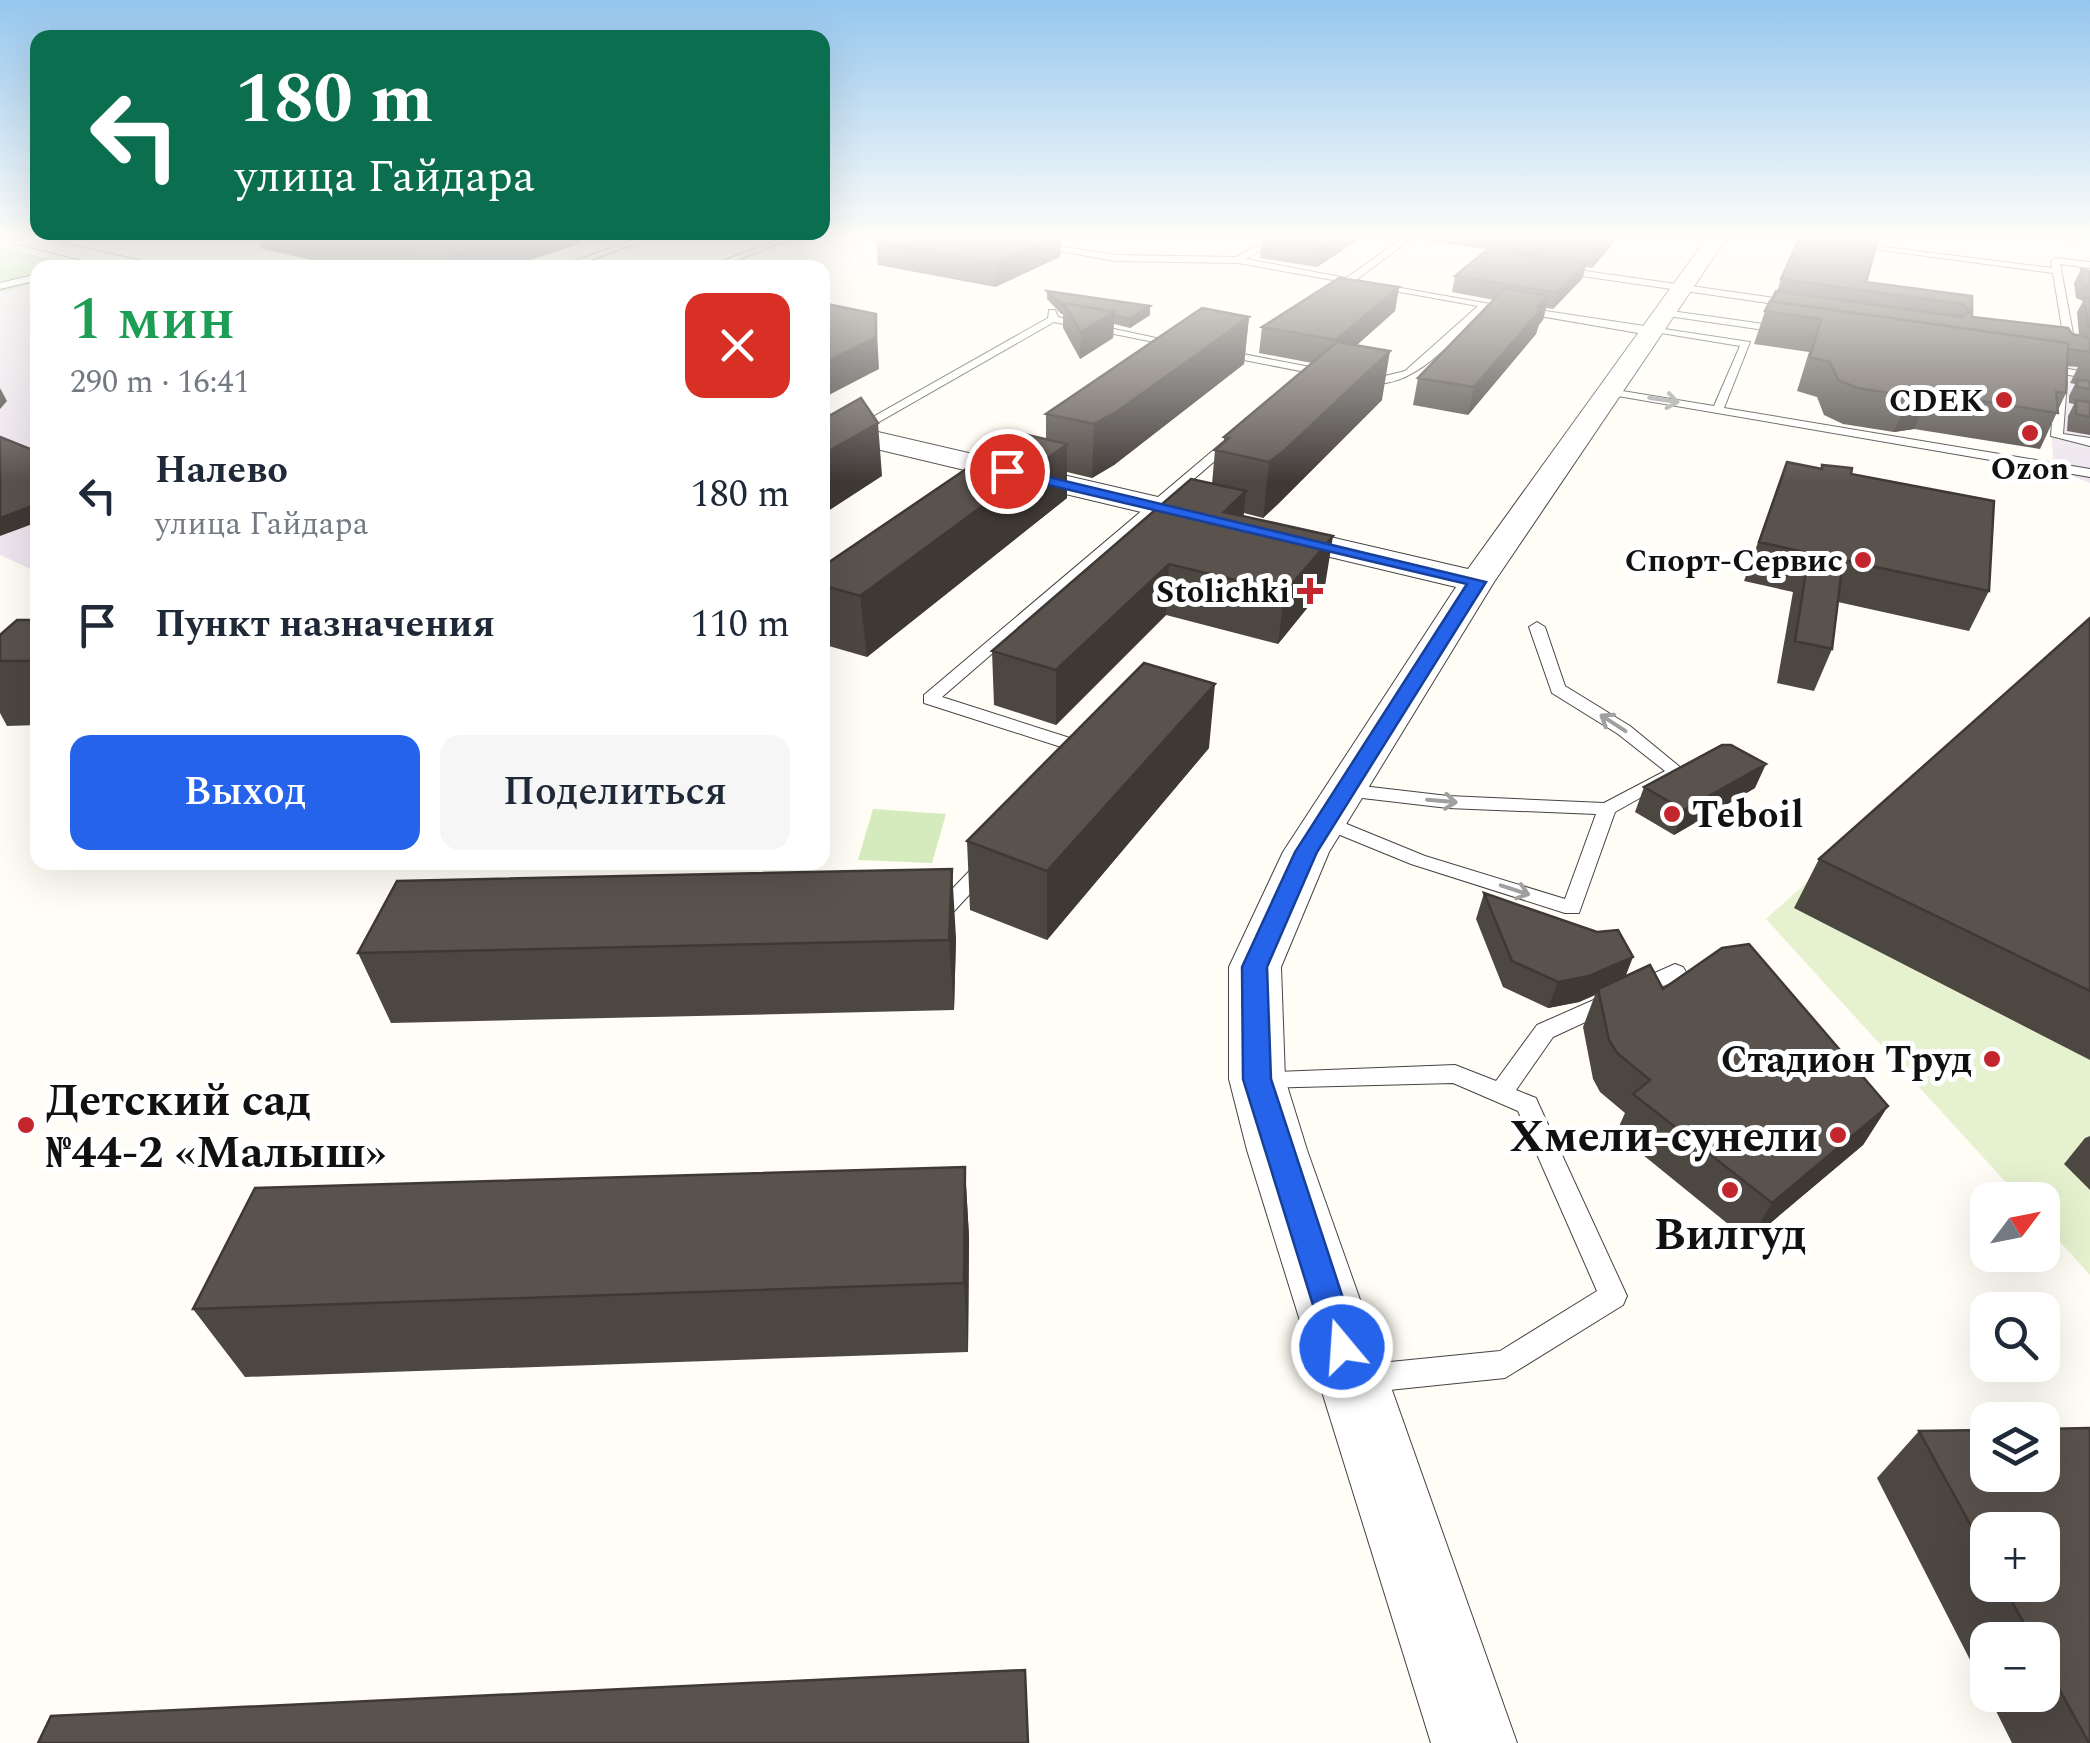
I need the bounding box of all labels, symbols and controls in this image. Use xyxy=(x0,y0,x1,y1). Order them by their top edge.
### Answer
text: 180 m xyxy=(235,47,433,153)
icon: left xyxy=(70,70,200,200)
text: улица Гайдара xyxy=(235,143,535,212)
text: 1 мин xyxy=(70,274,235,366)
button: close xyxy=(685,293,790,398)
text: 290 m · 16:41 xyxy=(70,358,250,407)
place label: CDEK xyxy=(1889,377,1984,426)
marker: CDEK xyxy=(1993,389,2015,411)
one-way arrow xyxy=(1647,391,1679,410)
marker: Ozon xyxy=(2019,422,2041,444)
pin xyxy=(965,429,1050,514)
text: Налево xyxy=(155,442,288,500)
icon: arrive xyxy=(980,444,1035,499)
place label: Ozon xyxy=(1991,445,2069,494)
text: 180 m xyxy=(691,466,790,524)
icon: left xyxy=(70,468,125,523)
text: улица Гайдара xyxy=(155,500,368,549)
place label: Спорт-Сервис xyxy=(1625,537,1843,586)
marker: Спорт-Сервис xyxy=(1852,549,1874,571)
place label: Stolichki xyxy=(1156,568,1290,617)
marker: Stolichki xyxy=(1299,580,1321,602)
text: Пункт назначения xyxy=(155,596,495,654)
text: 110 m xyxy=(691,596,790,654)
icon: arrive xyxy=(70,598,125,653)
one-way arrow xyxy=(1599,713,1628,734)
button: Выход xyxy=(70,735,420,850)
button: Поделиться xyxy=(440,735,790,850)
place label: Teboil xyxy=(1692,787,1804,845)
one-way arrow xyxy=(1425,792,1458,811)
marker: Teboil xyxy=(1661,803,1683,825)
one-way arrow xyxy=(1499,883,1531,901)
place label: Стадион Труд xyxy=(1721,1032,1972,1090)
marker: Стадион Труд xyxy=(1981,1048,2003,1070)
place label: Детский сад №44-2 «Малыш» xyxy=(46,1067,386,1188)
place label: Хмели-сунели xyxy=(1509,1103,1818,1172)
marker: Детский сад №44-2 «Малыш» xyxy=(15,1114,37,1136)
marker: Хмели-сунели xyxy=(1827,1124,1849,1146)
marker: Вилгуд xyxy=(1719,1179,1741,1201)
north arrow xyxy=(1970,1182,2060,1272)
map controls xyxy=(1970,1182,2060,1712)
place label: Вилгуд xyxy=(1654,1201,1806,1270)
button: search xyxy=(1970,1292,2060,1382)
position arrow xyxy=(1290,1295,1394,1399)
button: layers xyxy=(1970,1402,2060,1492)
button: + xyxy=(1970,1512,2060,1602)
button: − xyxy=(1970,1622,2060,1712)

